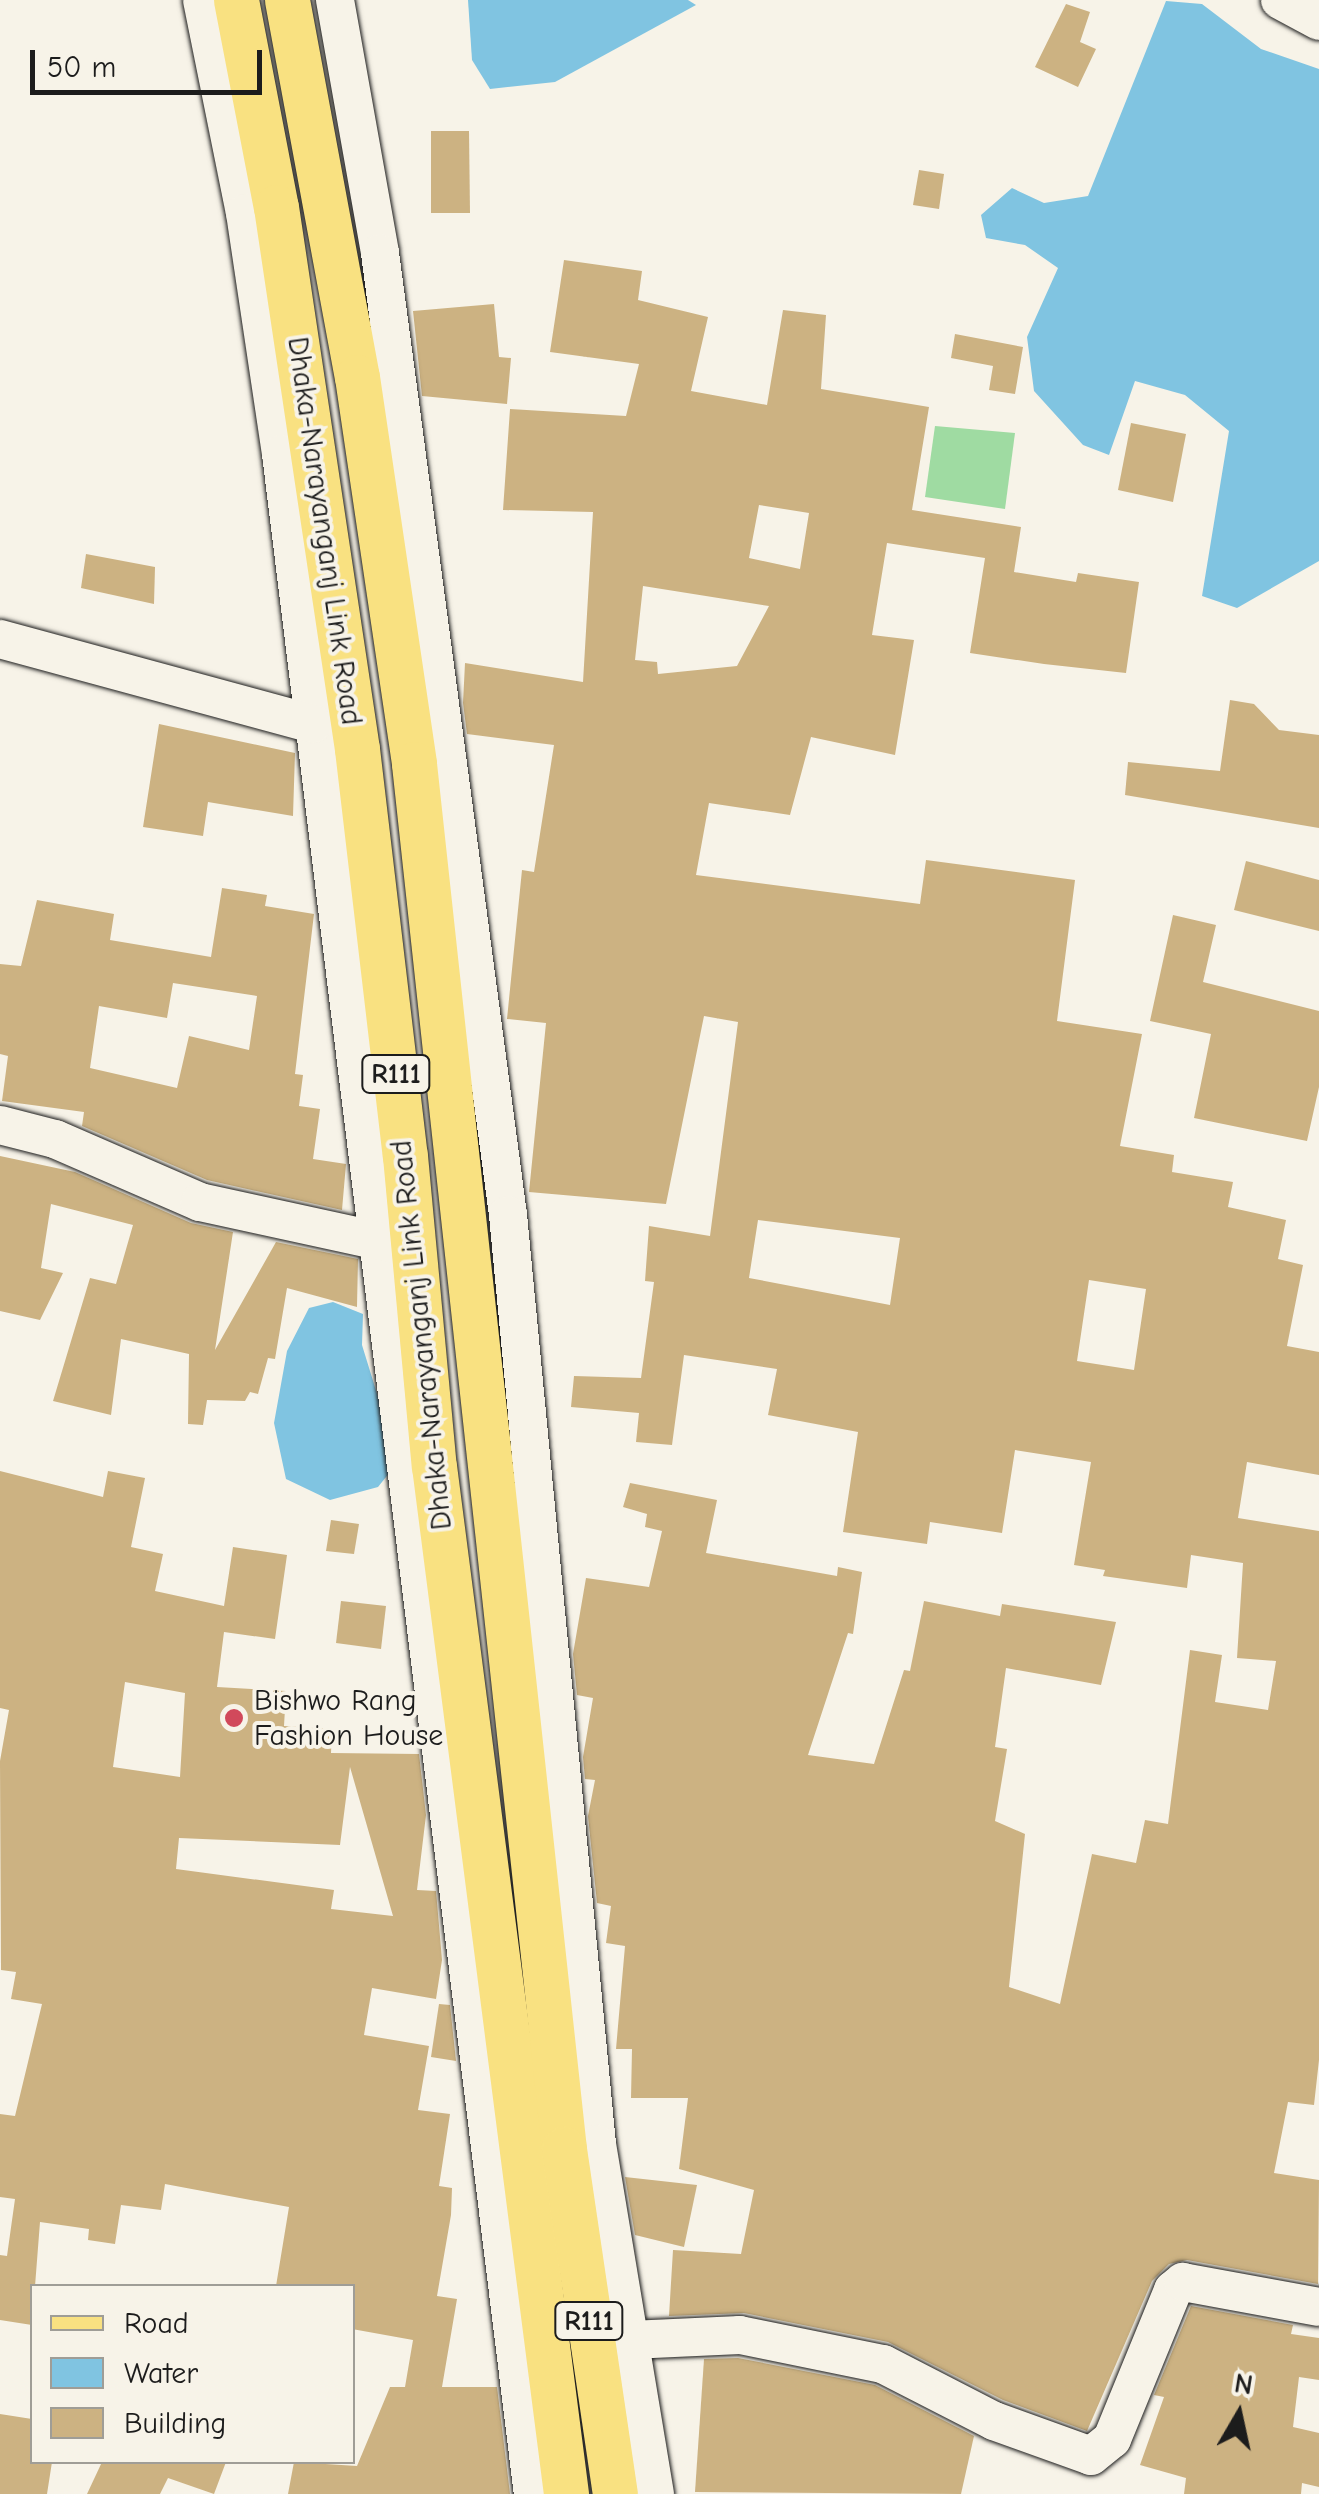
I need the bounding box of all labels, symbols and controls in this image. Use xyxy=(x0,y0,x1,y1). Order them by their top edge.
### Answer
scale bar xyxy=(35,30,268,92)
text: 50 m xyxy=(47,50,116,85)
street label: Dhaka-Narayanganj Link Road xyxy=(279,335,369,727)
road number: R111 xyxy=(361,1051,431,1097)
street label: Dhaka-Narayanganj Link Road xyxy=(384,1138,460,1532)
place label: Bishwo Rang Fashion House xyxy=(254,1683,443,1754)
marker: Bishwo Rang Fashion House xyxy=(223,1707,245,1729)
legend xyxy=(30,2284,355,2464)
road number: R111 xyxy=(554,2298,624,2344)
text: Road xyxy=(124,2306,189,2341)
text: Water xyxy=(124,2356,198,2391)
north arrow xyxy=(1189,2364,1289,2464)
text: N xyxy=(1232,2367,1255,2402)
text: Building xyxy=(124,2406,227,2441)

